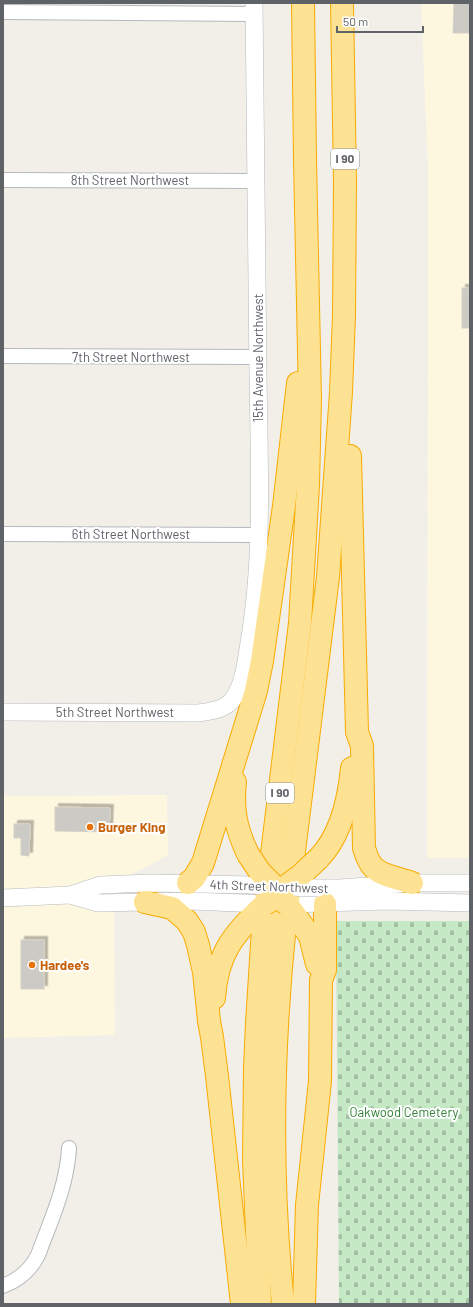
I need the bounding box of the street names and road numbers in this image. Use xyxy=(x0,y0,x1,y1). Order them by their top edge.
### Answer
road number: I 90 xyxy=(331,149,359,169)
street label: 8th Street Northwest xyxy=(71,172,189,188)
street label: 15th Avenue Northwest xyxy=(250,294,266,422)
street label: 7th Street Northwest xyxy=(72,349,190,365)
street label: 6th Street Northwest xyxy=(72,526,190,542)
street label: 5th Street Northwest xyxy=(56,704,174,720)
road number: I 90 xyxy=(266,783,294,803)
street label: 4th Street Northwest xyxy=(209,876,329,896)

